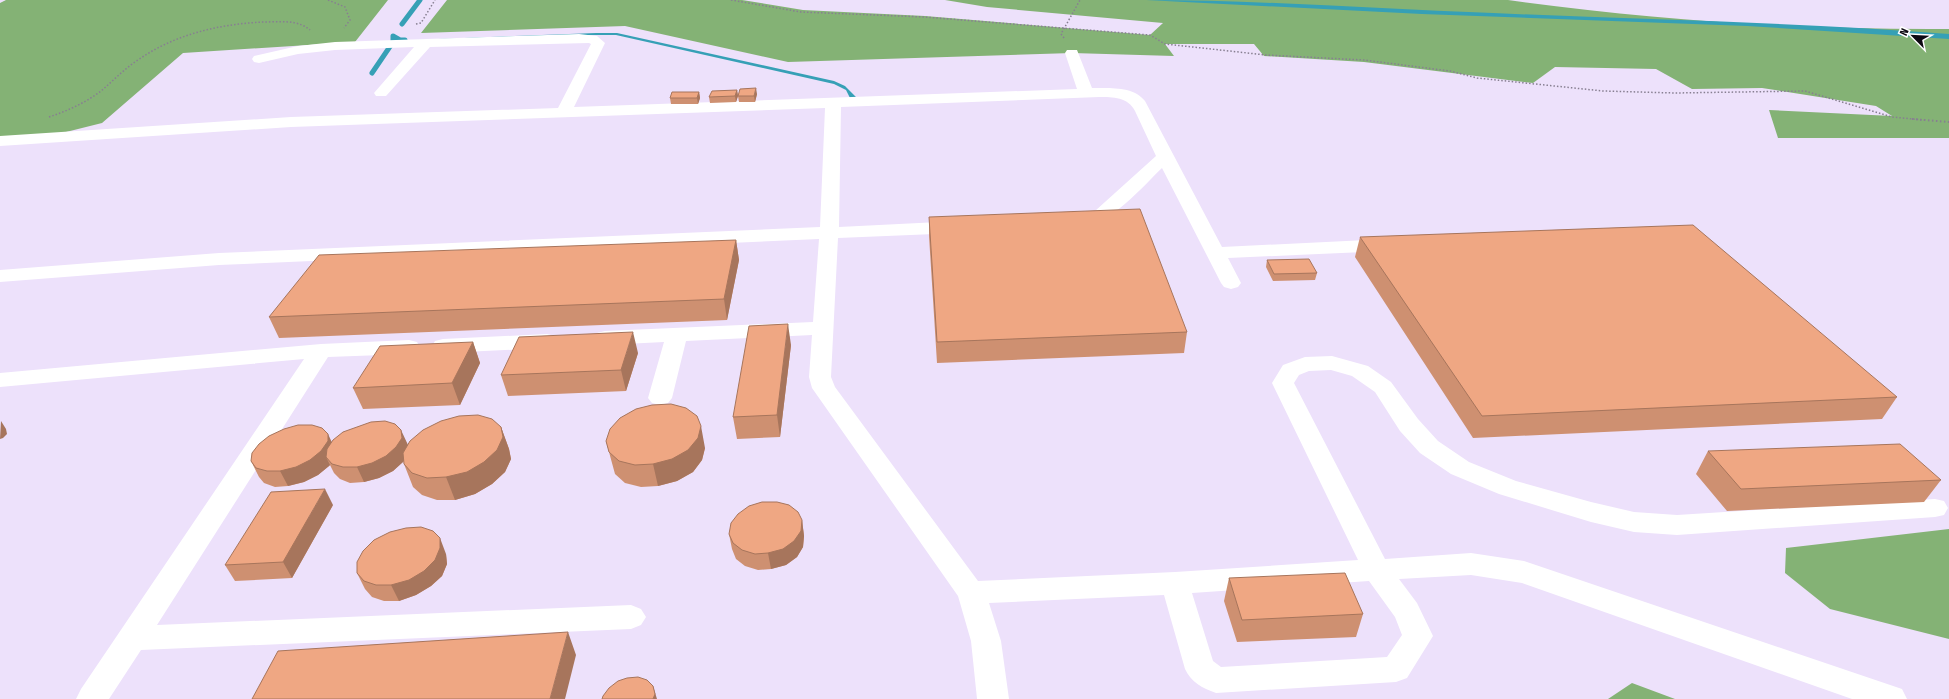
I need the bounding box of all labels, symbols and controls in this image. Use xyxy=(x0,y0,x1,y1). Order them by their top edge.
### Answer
north arrow xyxy=(1893,16,1933,56)
text: N xyxy=(1897,26,1912,38)

